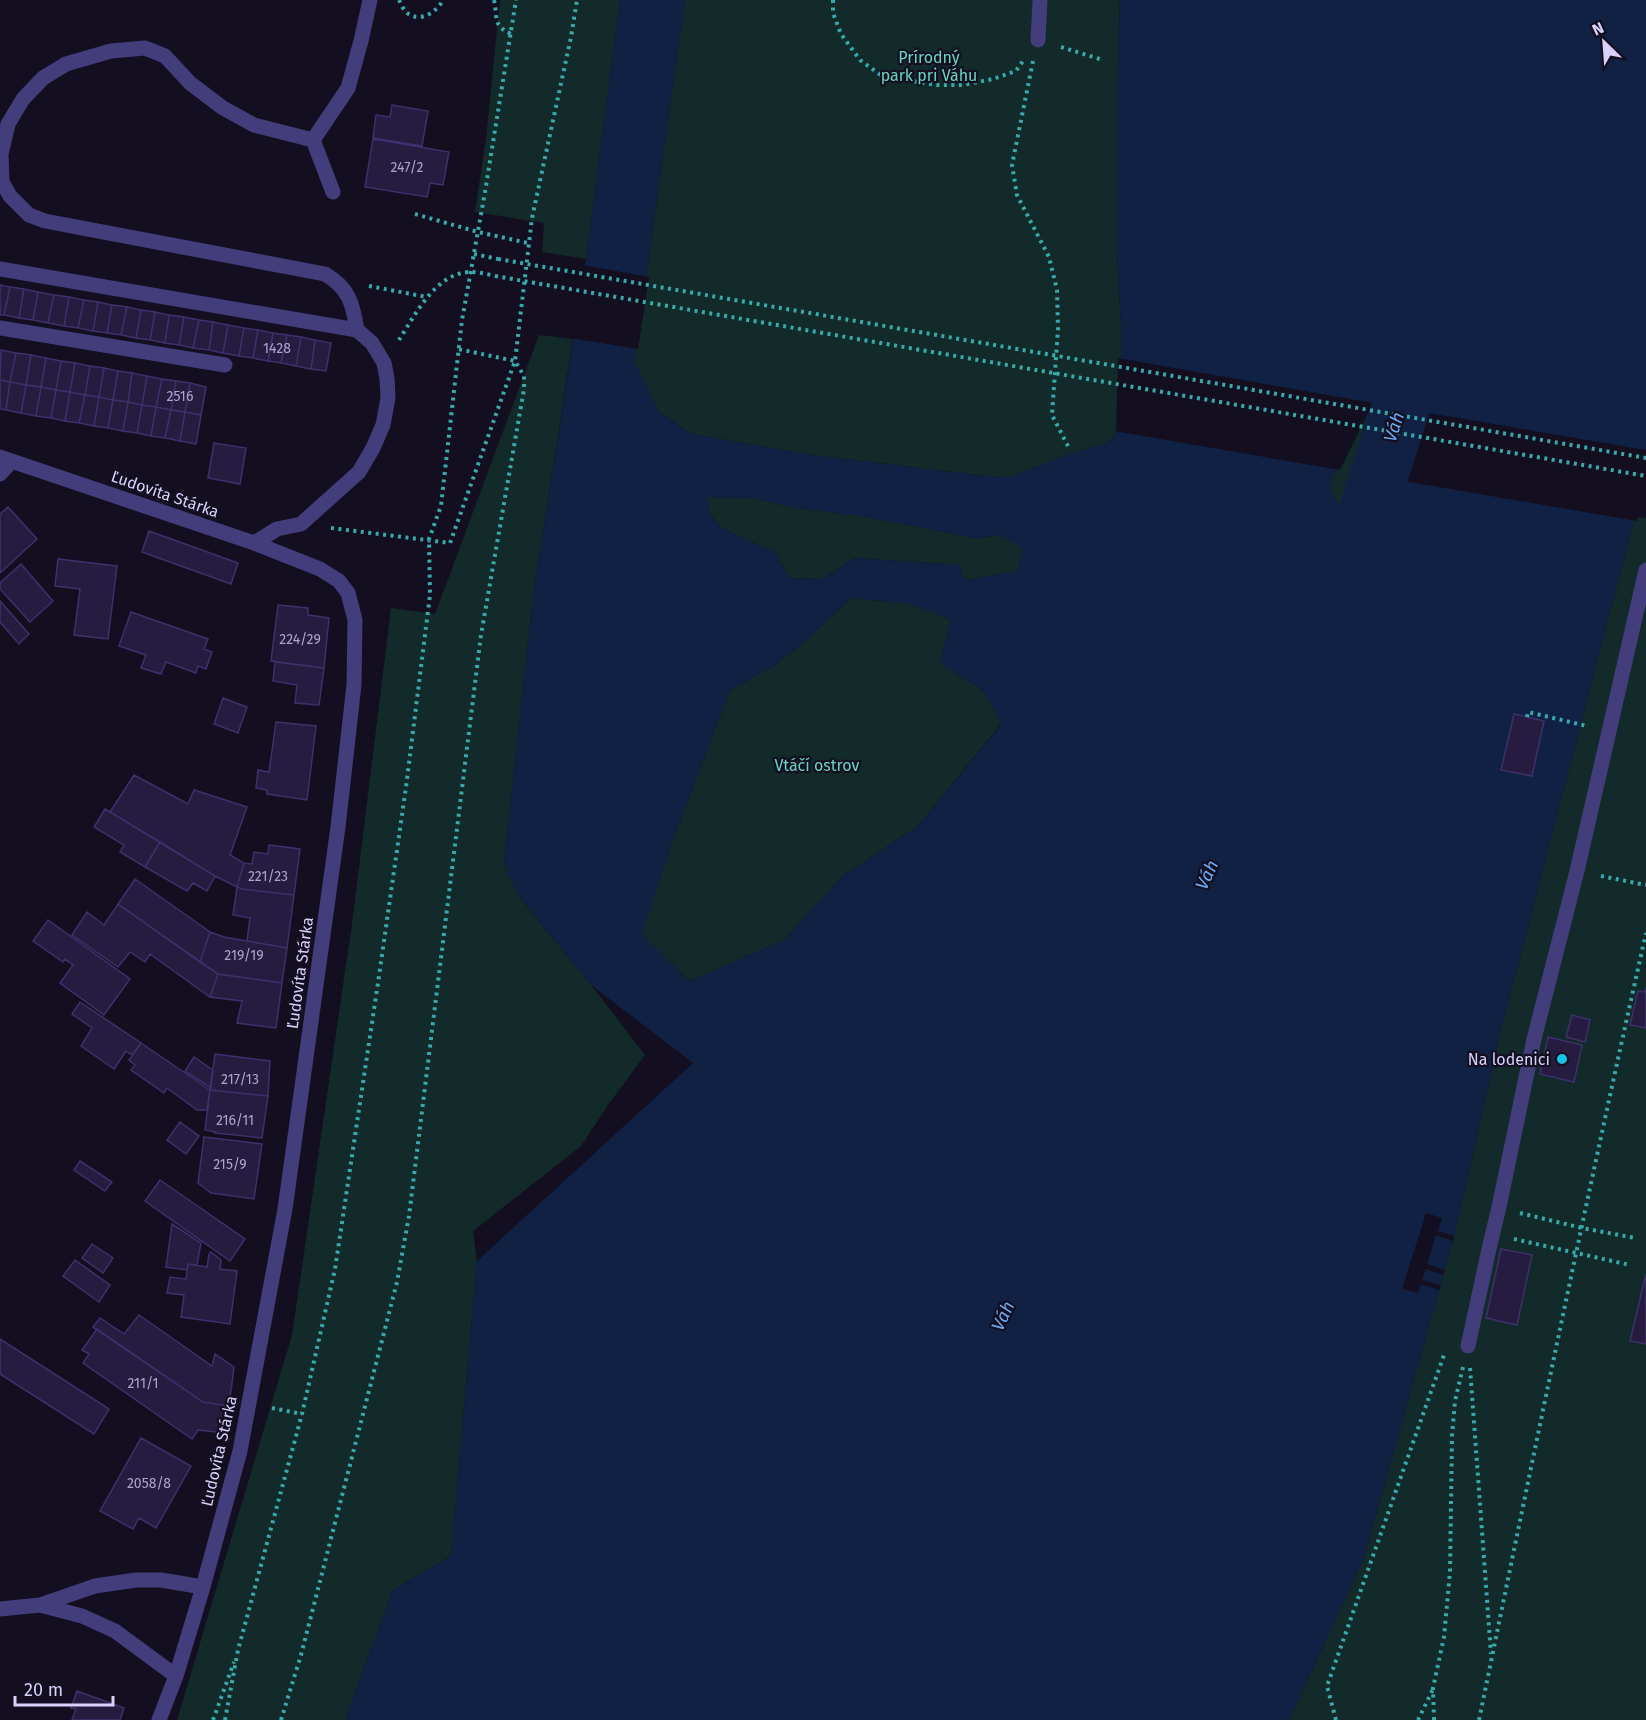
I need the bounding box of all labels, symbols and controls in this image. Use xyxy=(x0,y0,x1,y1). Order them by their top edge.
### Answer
north arrow xyxy=(1574,12,1634,72)
text: N xyxy=(1589,18,1607,40)
park label: Prírodný park pri Váhu xyxy=(881,48,977,85)
house number: 247/2 xyxy=(391,159,424,176)
house number: 1428 xyxy=(263,340,291,357)
house number: 2516 xyxy=(167,388,193,405)
water label: Váh xyxy=(1379,409,1409,445)
street label: Ľudovíta Stárka xyxy=(109,467,221,521)
house number: 224/29 xyxy=(279,631,321,648)
park label: Vtáčí ostrov xyxy=(775,756,860,775)
water label: Váh xyxy=(1191,857,1223,893)
house number: 221/23 xyxy=(248,868,288,885)
street label: Ľudovíta Stárka xyxy=(283,916,317,1030)
house number: 219/19 xyxy=(224,947,264,964)
place label: Na lodenici xyxy=(1468,1050,1550,1069)
marker: Na lodenici xyxy=(1555,1052,1569,1066)
house number: 217/13 xyxy=(221,1071,259,1088)
house number: 216/11 xyxy=(216,1112,254,1129)
house number: 215/9 xyxy=(213,1156,247,1173)
water label: Váh xyxy=(987,1298,1019,1334)
house number: 211/1 xyxy=(127,1375,159,1392)
street label: Ľudovíta Stárka xyxy=(197,1394,241,1508)
house number: 2058/8 xyxy=(127,1475,171,1492)
scale bar xyxy=(15,1669,112,1707)
text: 20 m xyxy=(24,1679,63,1701)

